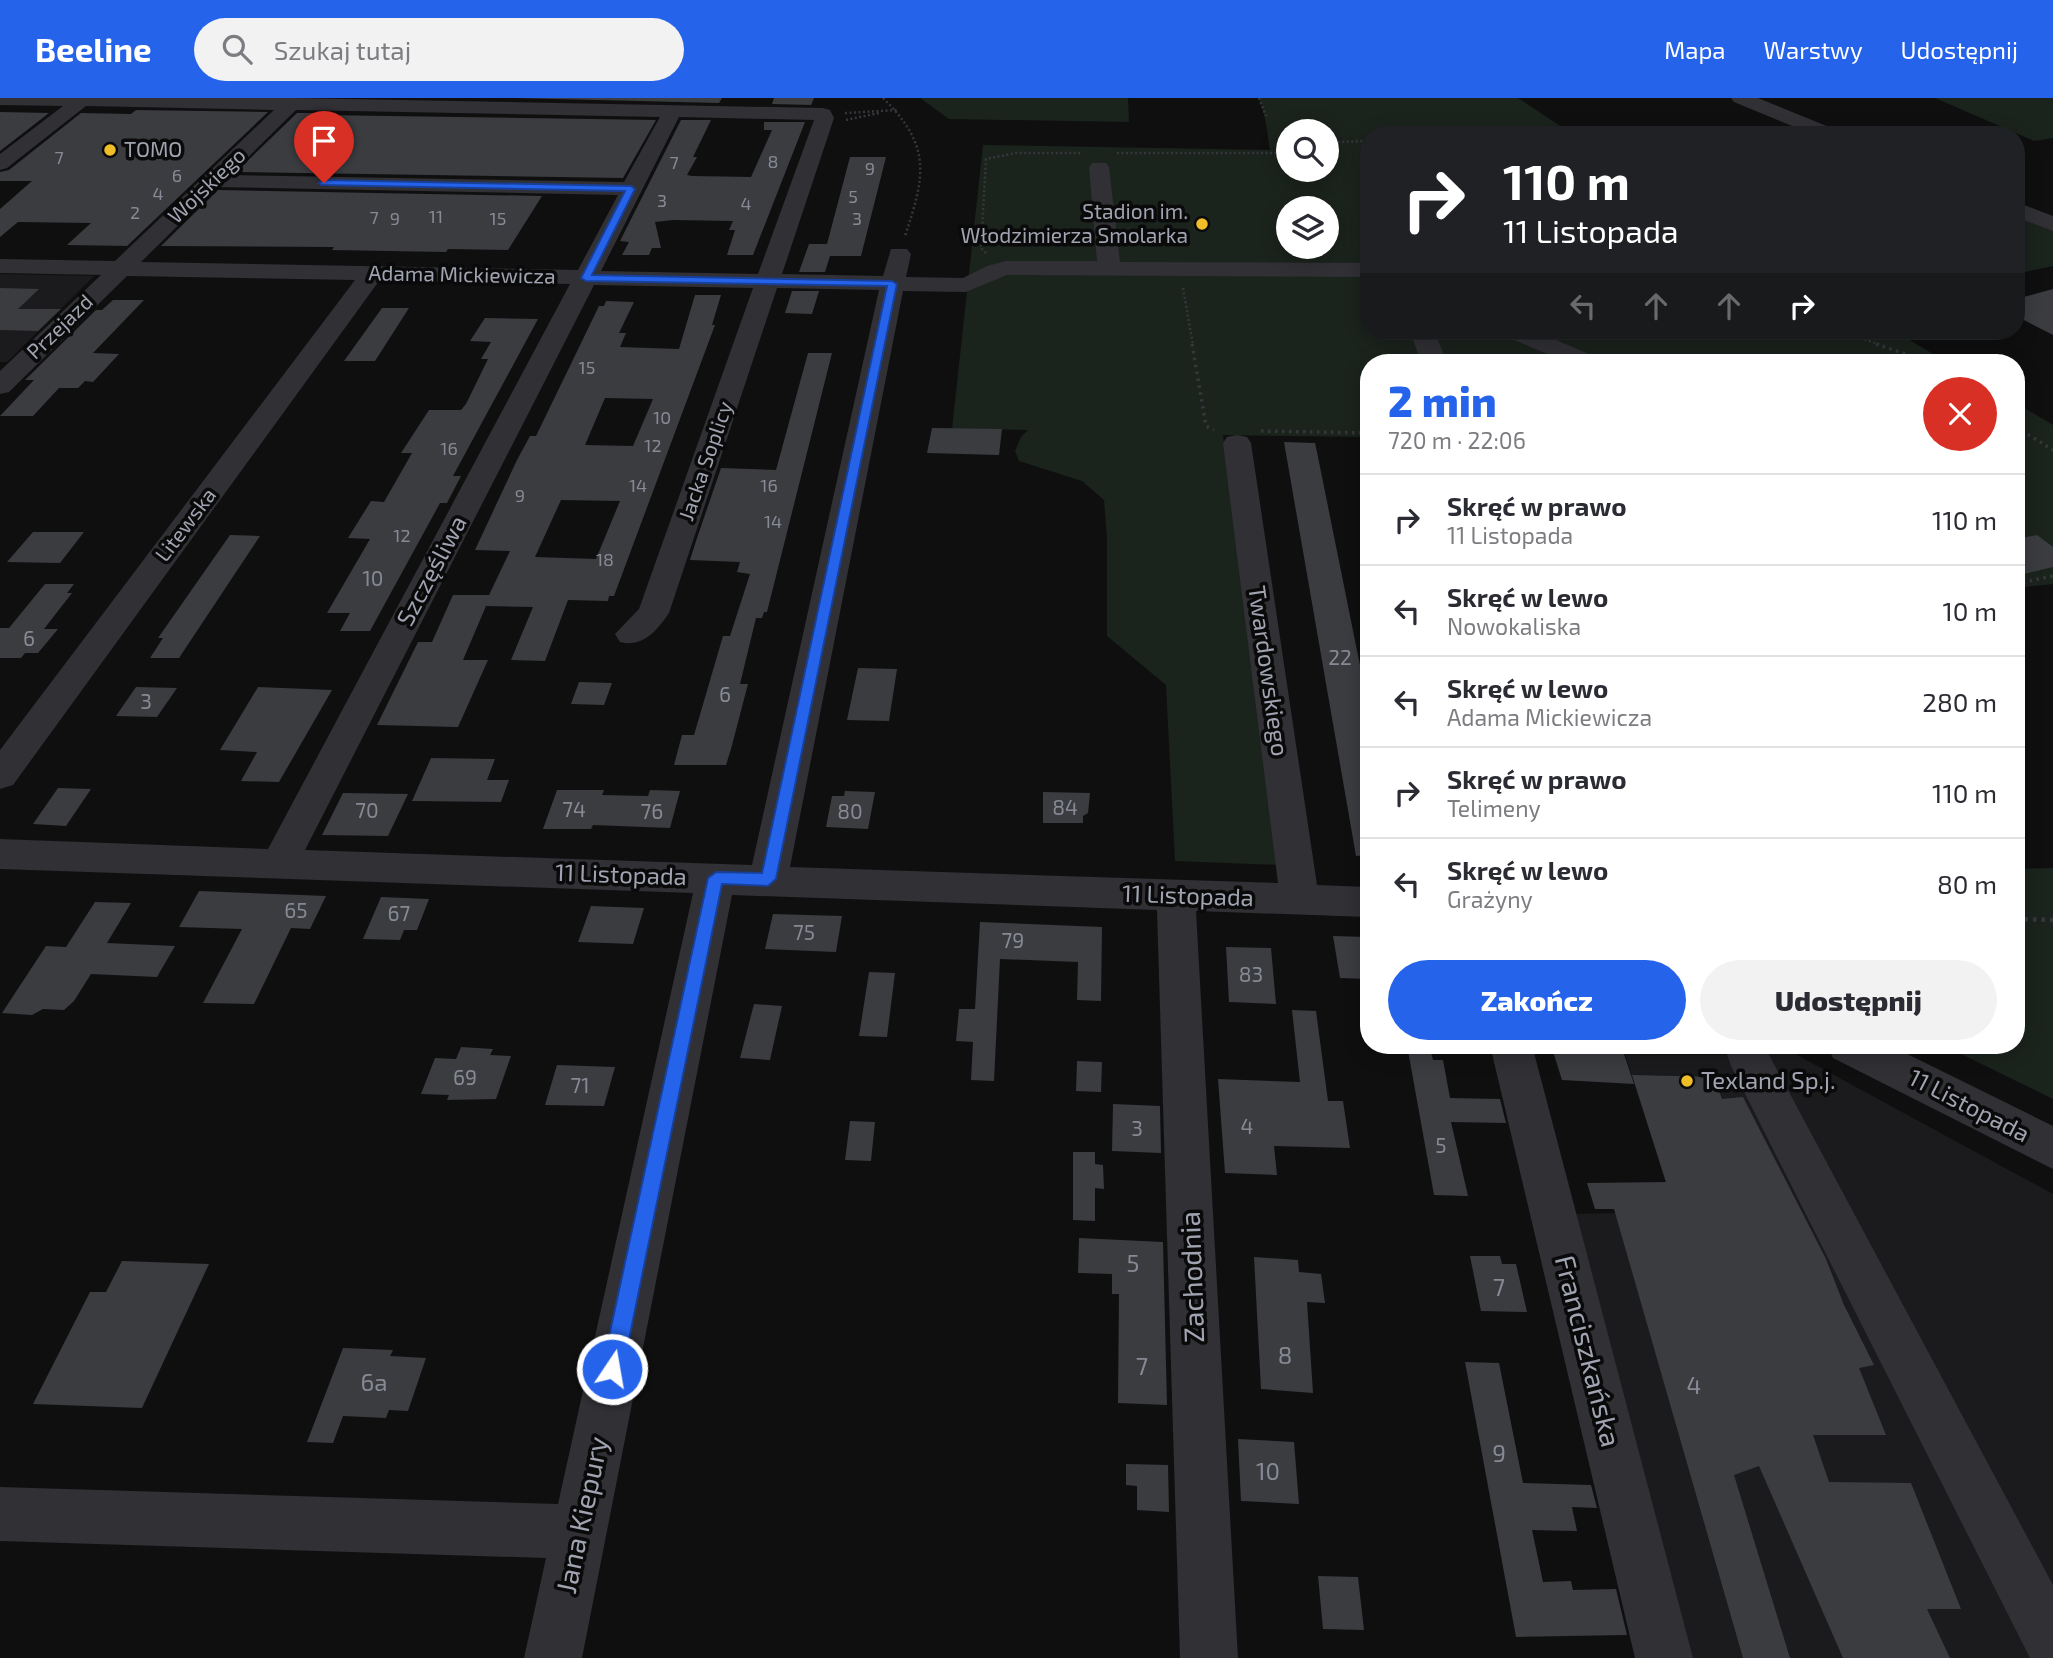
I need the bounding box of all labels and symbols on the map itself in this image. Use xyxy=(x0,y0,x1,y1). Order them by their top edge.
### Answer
pin xyxy=(294,111,354,183)
place label: TOMO xyxy=(124,136,182,161)
marker: TOMO xyxy=(102,142,118,158)
street label: Wojskiego xyxy=(162,142,251,229)
house number: 7 xyxy=(54,146,64,168)
house number: 8 xyxy=(768,150,778,172)
house number: 7 xyxy=(669,151,679,173)
house number: 9 xyxy=(865,157,875,179)
house number: 6 xyxy=(172,164,182,186)
house number: 4 xyxy=(152,182,164,204)
house number: 5 xyxy=(848,185,858,207)
house number: 3 xyxy=(657,189,667,211)
house number: 4 xyxy=(740,192,752,214)
place label: Stadion im. Włodzimierza Smolarka xyxy=(961,198,1188,247)
house number: 2 xyxy=(130,201,140,223)
house number: 11 xyxy=(429,205,443,227)
house number: 7 xyxy=(369,206,379,228)
house number: 9 xyxy=(390,207,400,229)
house number: 15 xyxy=(490,207,506,229)
house number: 3 xyxy=(852,207,862,229)
marker: Stadion im. Włodzimierza Smolarka xyxy=(1194,216,1210,232)
street label: Adama Mickiewicza xyxy=(368,259,556,288)
street label: Przejazd xyxy=(21,288,98,364)
house number: 15 xyxy=(579,356,595,378)
street label: Jacka Soplicy xyxy=(672,398,737,523)
house number: 10 xyxy=(653,406,671,428)
house number: 12 xyxy=(644,434,662,456)
house number: 16 xyxy=(440,437,458,459)
house number: 14 xyxy=(629,474,647,496)
house number: 16 xyxy=(760,474,778,496)
street label: Litewska xyxy=(149,482,221,566)
house number: 9 xyxy=(515,484,525,506)
street label: Szczęśliwa xyxy=(390,510,472,630)
house number: 14 xyxy=(764,510,782,532)
house number: 12 xyxy=(393,524,411,546)
house number: 18 xyxy=(596,548,614,570)
house number: 10 xyxy=(362,565,384,590)
street label: Twardowskiego xyxy=(1243,584,1296,758)
house number: 6 xyxy=(23,625,35,650)
house number: 22 xyxy=(1328,644,1352,669)
house number: 6 xyxy=(719,681,731,706)
house number: 3 xyxy=(140,688,152,713)
house number: 84 xyxy=(1052,794,1078,819)
house number: 74 xyxy=(562,796,586,821)
house number: 70 xyxy=(355,797,379,822)
house number: 76 xyxy=(641,798,663,823)
house number: 80 xyxy=(837,798,863,823)
street label: 11 Listopada xyxy=(555,857,687,890)
street label: 11 Listopada xyxy=(1122,878,1254,911)
house number: 65 xyxy=(284,897,308,922)
house number: 67 xyxy=(388,900,411,925)
house number: 75 xyxy=(793,919,815,944)
house number: 79 xyxy=(1002,927,1024,952)
house number: 83 xyxy=(1239,961,1263,986)
street label: 11 Listopada xyxy=(1904,1062,2035,1147)
house number: 69 xyxy=(453,1064,477,1089)
place label: Texland Sp.j. xyxy=(1701,1065,1836,1094)
house number: 71 xyxy=(570,1072,590,1097)
marker: Texland Sp.j. xyxy=(1679,1073,1695,1089)
house number: 4 xyxy=(1241,1113,1253,1138)
house number: 3 xyxy=(1131,1115,1143,1140)
house number: 5 xyxy=(1435,1132,1447,1157)
street label: Zachodnia xyxy=(1172,1211,1210,1343)
house number: 5 xyxy=(1127,1248,1139,1277)
street label: Franciszkańska xyxy=(1549,1251,1629,1450)
house number: 7 xyxy=(1493,1272,1505,1301)
position arrow xyxy=(575,1332,649,1406)
house number: 8 xyxy=(1278,1340,1292,1369)
house number: 7 xyxy=(1136,1351,1148,1380)
house number: 6a xyxy=(361,1367,387,1396)
house number: 4 xyxy=(1687,1370,1701,1399)
street label: Jana Kiepury xyxy=(548,1433,614,1596)
house number: 9 xyxy=(1492,1438,1506,1467)
house number: 10 xyxy=(1256,1456,1280,1485)

